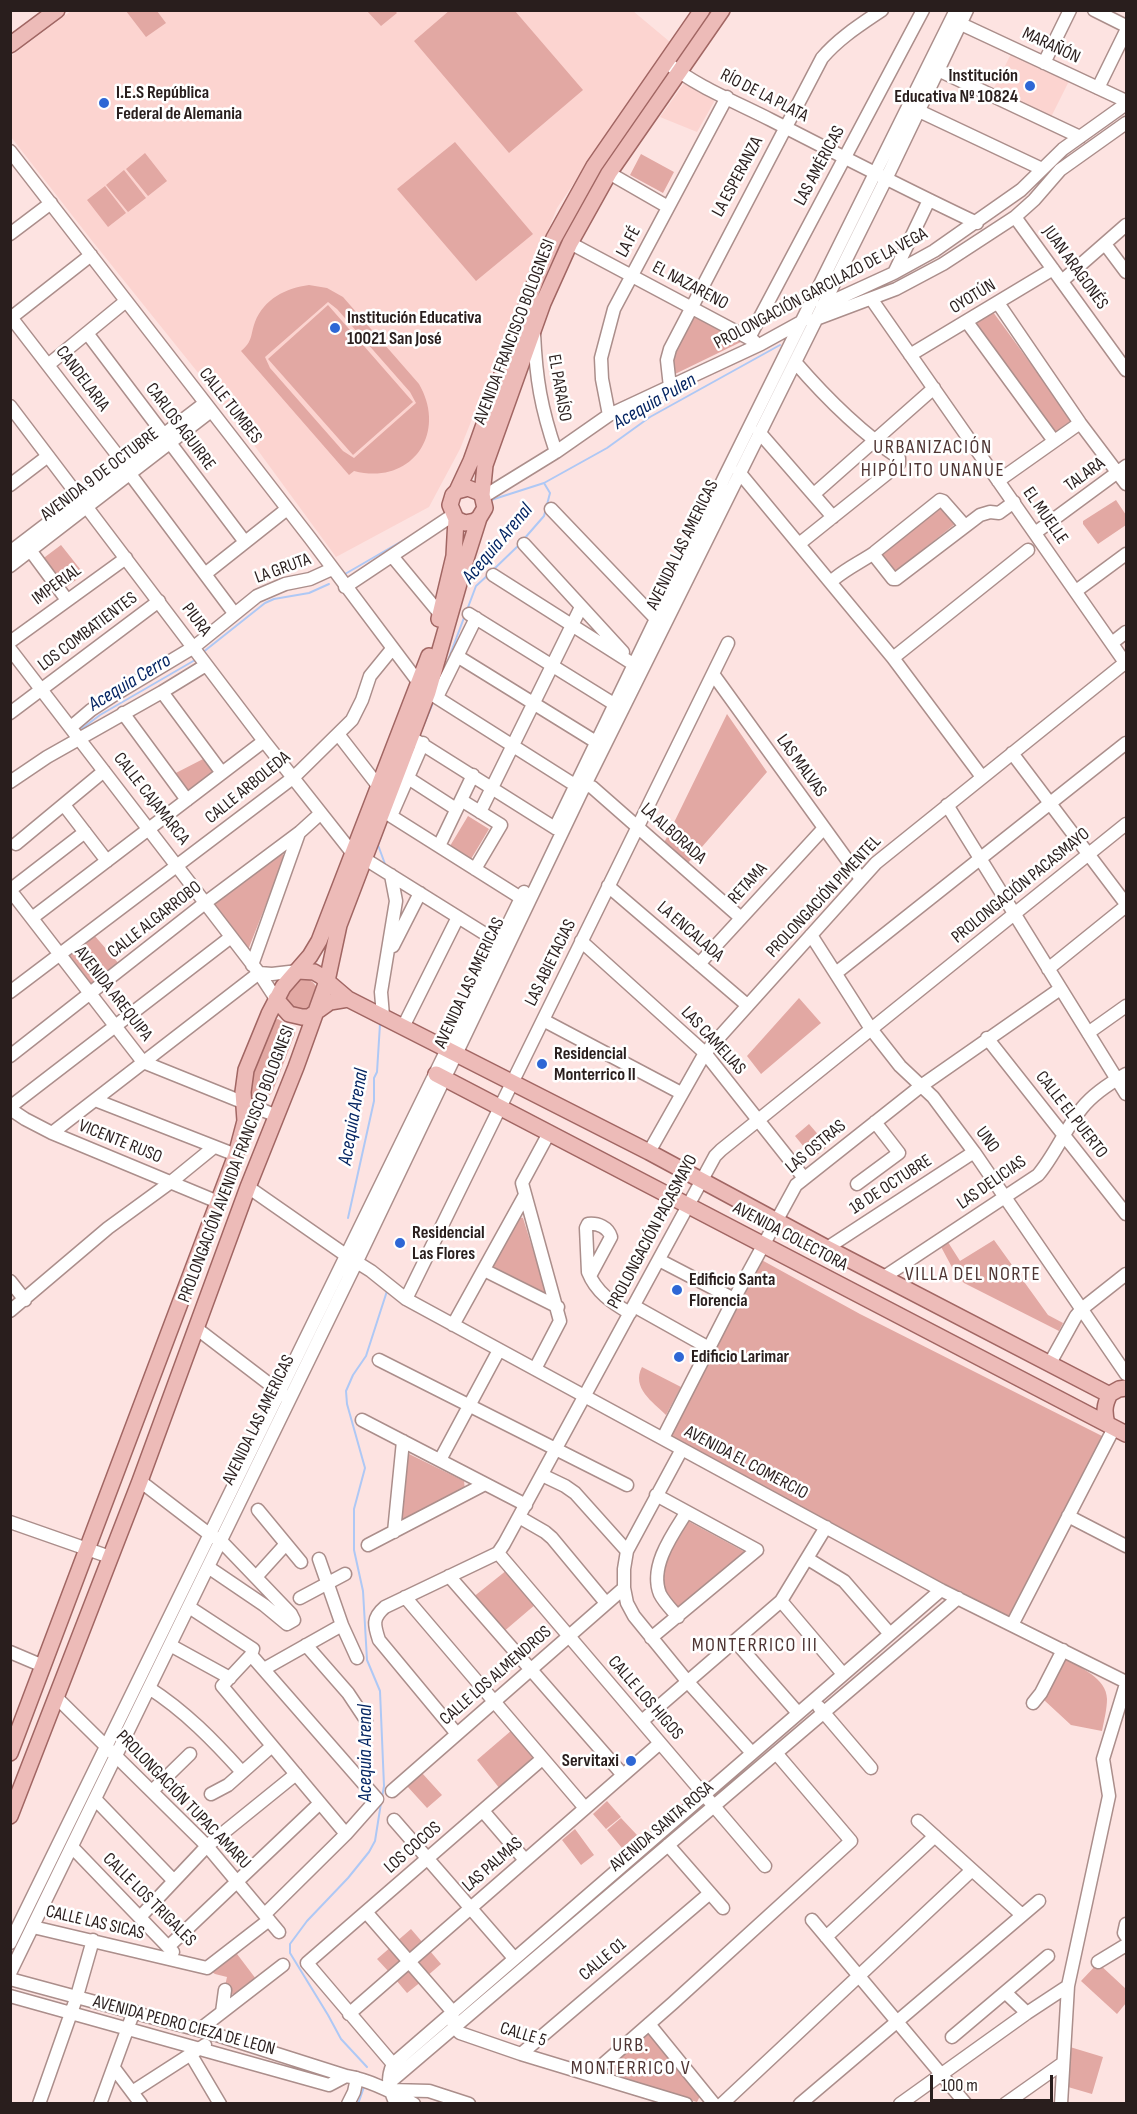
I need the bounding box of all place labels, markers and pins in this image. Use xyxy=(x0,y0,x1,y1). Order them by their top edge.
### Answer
place label: Institución Educativa Nº 10824 xyxy=(894,65,1018,107)
marker: Institución Educativa Nº 10824 xyxy=(1023,79,1037,93)
place label: I.E.S República Federal de Alemania xyxy=(116,82,242,124)
marker: I.E.S República Federal de Alemania xyxy=(97,96,111,110)
place label: Institución Educativa 10021 San José xyxy=(347,307,482,350)
marker: Institución Educativa 10021 San José xyxy=(328,321,342,335)
place label: Residencial Monterrico II xyxy=(554,1043,636,1086)
marker: Residencial Monterrico II xyxy=(535,1057,549,1071)
place label: Residencial Las Flores xyxy=(412,1222,485,1264)
marker: Residencial Las Flores xyxy=(393,1236,407,1250)
place label: Edificio Santa Florencia xyxy=(689,1269,775,1312)
marker: Edificio Santa Florencia xyxy=(670,1283,684,1297)
place label: Edificio Larimar xyxy=(691,1346,789,1368)
marker: Edificio Larimar xyxy=(672,1350,686,1364)
place label: Servitaxi xyxy=(562,1750,619,1772)
marker: Servitaxi xyxy=(624,1754,638,1768)

